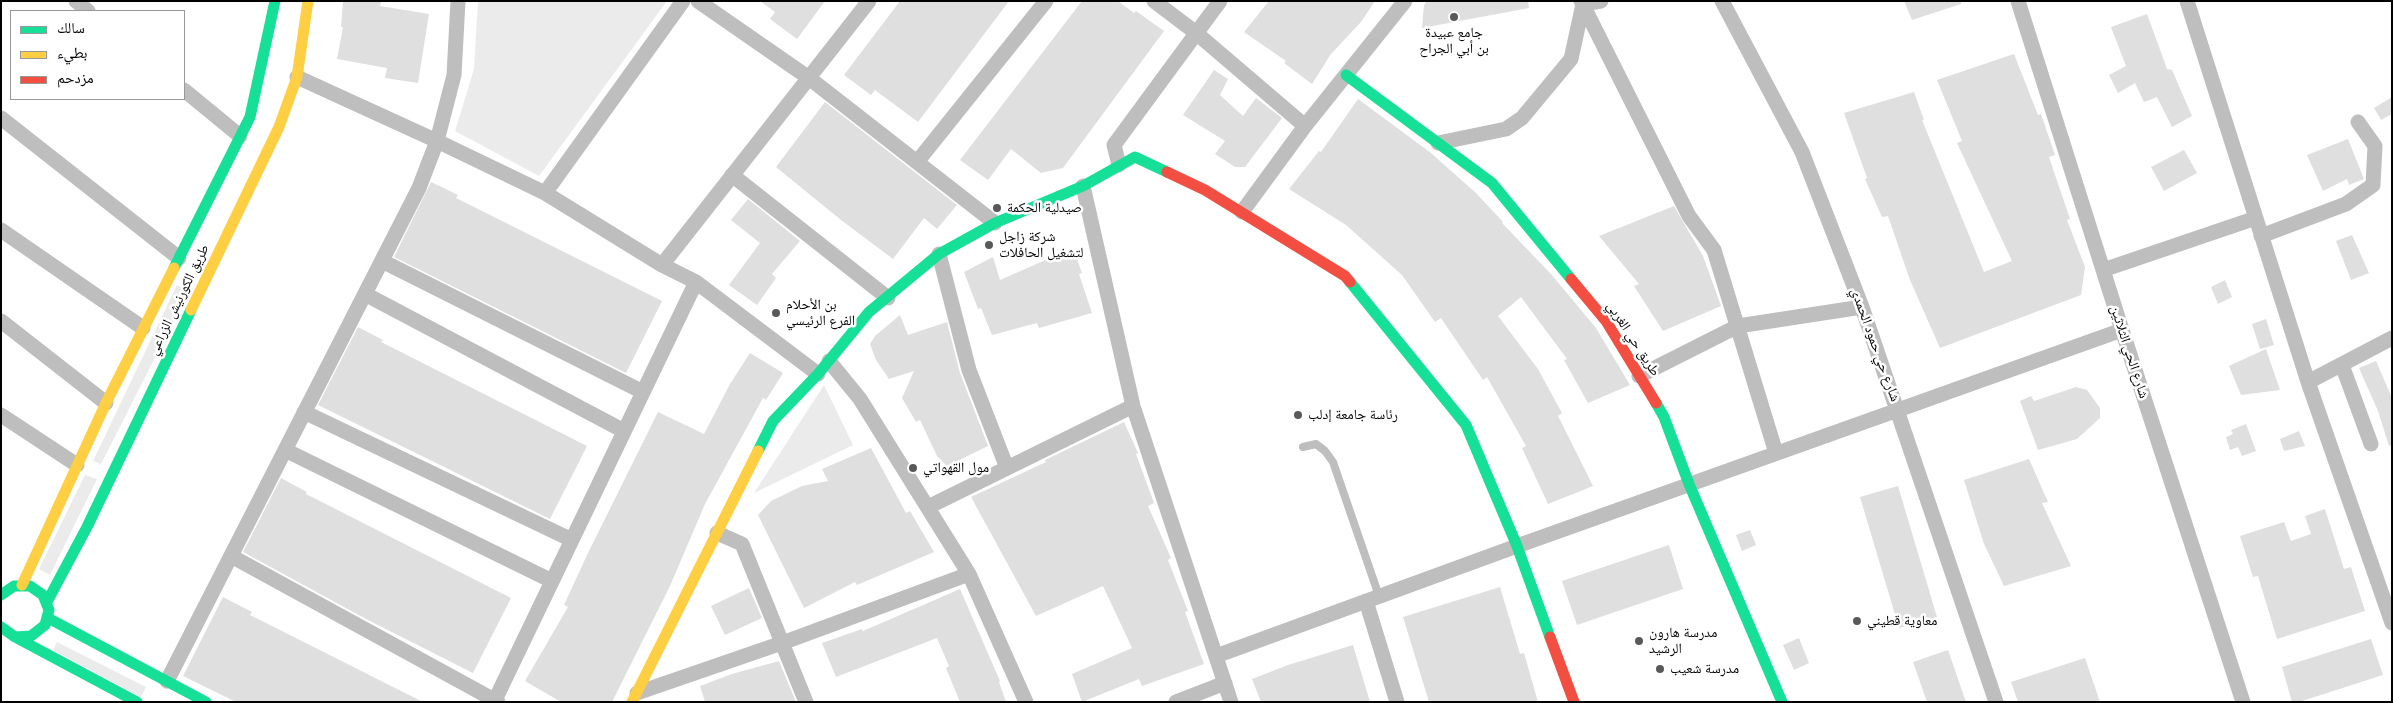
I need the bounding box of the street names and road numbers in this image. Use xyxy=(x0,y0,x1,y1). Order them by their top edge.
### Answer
street label: طريق الكورنيش الزراعي xyxy=(145,242,213,358)
street label: شارع حي حمود الحمدي xyxy=(1847,286,1903,404)
street label: طريق حي الغربي xyxy=(1603,299,1663,379)
street label: شارع الحي الثلاثين xyxy=(2106,303,2152,401)

